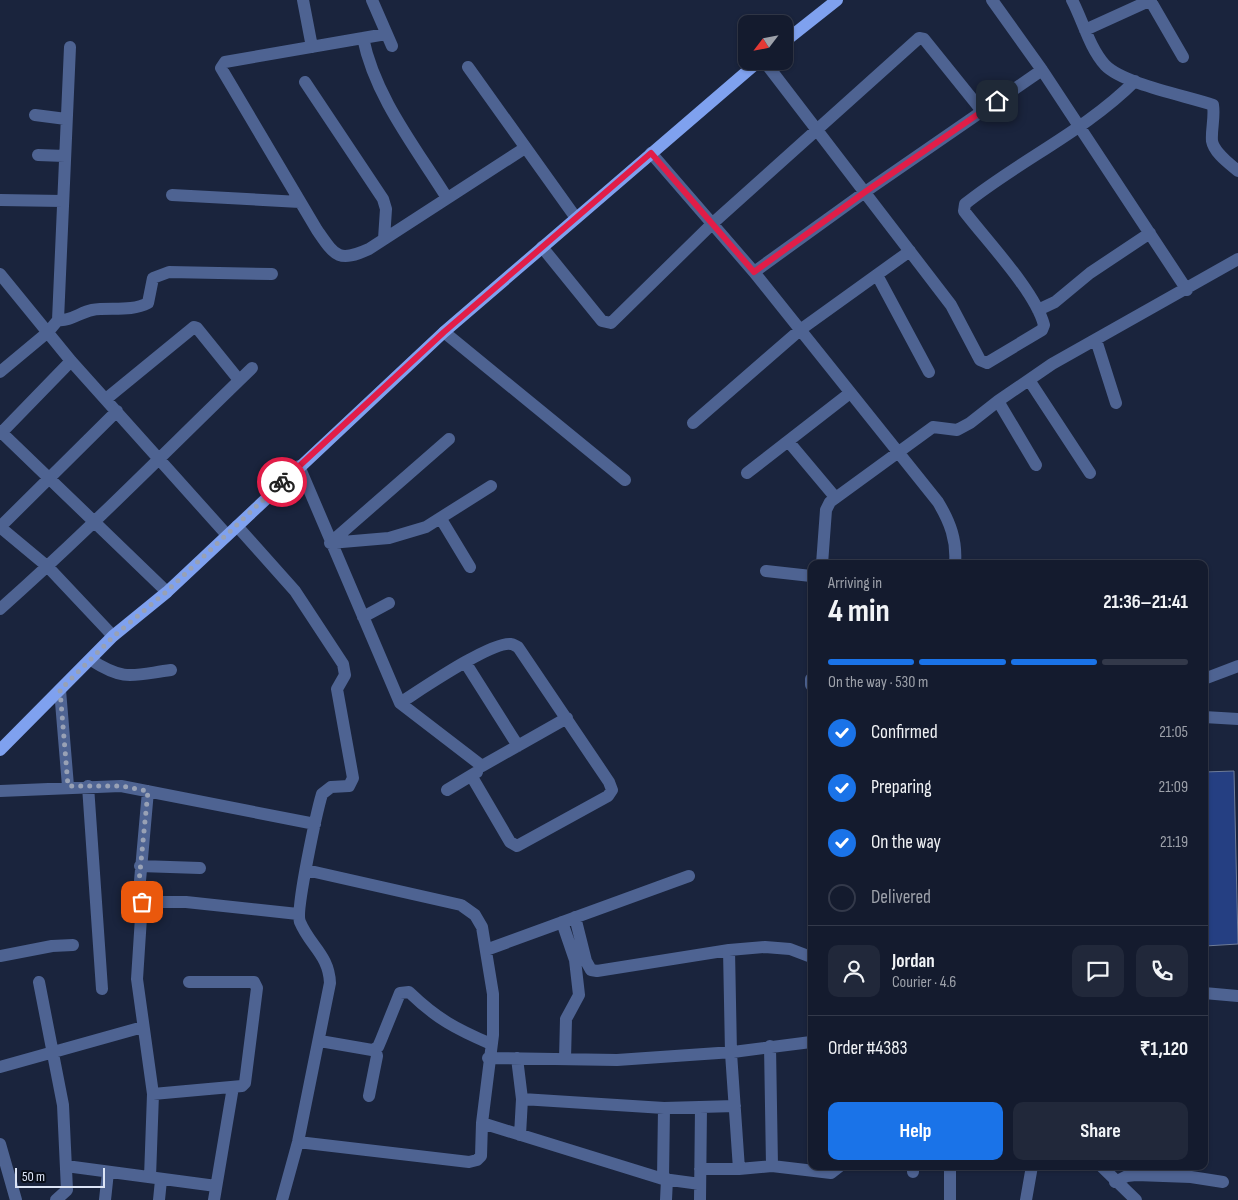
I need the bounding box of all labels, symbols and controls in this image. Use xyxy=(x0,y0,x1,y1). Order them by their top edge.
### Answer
north arrow xyxy=(738,15,792,70)
map controls xyxy=(738,15,793,70)
pin xyxy=(976,80,1018,122)
icon: home xyxy=(983,87,1011,115)
courier xyxy=(257,457,307,507)
icon: bike xyxy=(268,468,296,496)
text: Arriving in xyxy=(828,574,882,593)
text: 21:36–21:41 xyxy=(1103,591,1188,614)
text: 4 min xyxy=(828,592,890,631)
text: On the way · 530 m xyxy=(828,673,928,692)
icon: check xyxy=(828,719,856,747)
text: Confirmed xyxy=(871,721,938,744)
text: 21:05 xyxy=(1159,723,1188,742)
icon: check xyxy=(828,774,856,802)
text: Preparing xyxy=(871,776,932,799)
text: 21:09 xyxy=(1159,778,1188,797)
icon: check xyxy=(828,829,856,857)
text: On the way xyxy=(871,831,941,854)
text: 21:19 xyxy=(1160,833,1188,852)
pin xyxy=(121,881,163,923)
text: Delivered xyxy=(871,886,931,909)
icon: bag xyxy=(128,888,156,916)
button: person xyxy=(828,945,880,997)
button: chat xyxy=(1072,945,1124,997)
button: phone xyxy=(1136,945,1188,997)
text: Jordan xyxy=(892,950,935,973)
text: Courier · 4.6 xyxy=(892,973,956,992)
text: Order #4383 xyxy=(828,1037,907,1060)
text: ₹1,120 xyxy=(1140,1038,1188,1061)
button: Help xyxy=(828,1102,1003,1160)
button: Share xyxy=(1013,1102,1188,1160)
scale bar xyxy=(15,1165,105,1188)
text: 50 m xyxy=(22,1168,45,1185)

